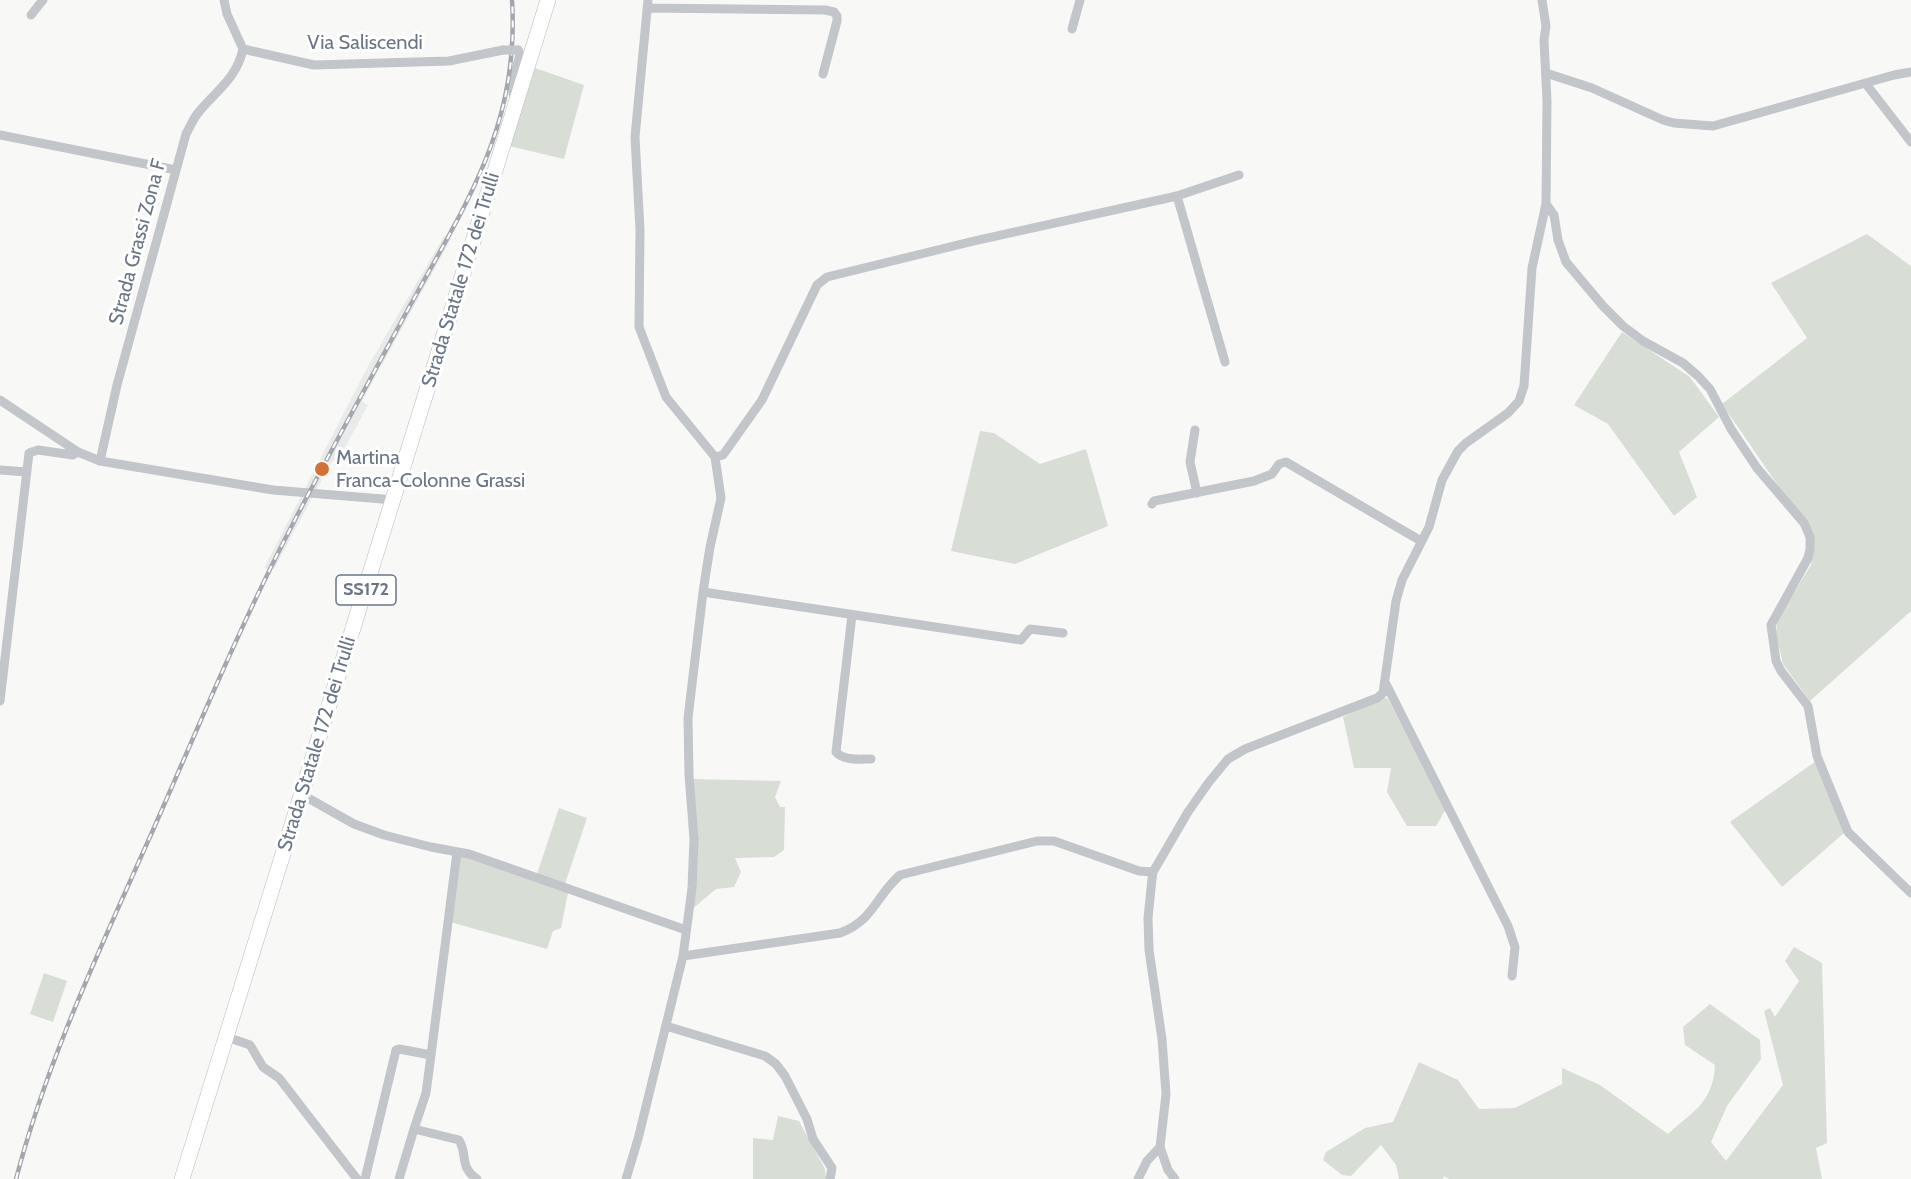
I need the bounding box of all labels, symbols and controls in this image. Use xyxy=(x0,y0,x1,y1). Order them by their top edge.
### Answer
street label: Via Saliscendi xyxy=(307,31,423,55)
street label: Strada Grassi Zona F xyxy=(104,156,172,328)
street label: Strada Statale 172 dei Trulli xyxy=(417,170,505,390)
place label: Martina Franca-Colonne Grassi xyxy=(336,446,525,493)
marker: Martina Franca-Colonne Grassi xyxy=(313,460,331,478)
road number: SS172 xyxy=(336,575,396,605)
street label: Strada Statale 172 dei Trulli xyxy=(273,634,361,854)

